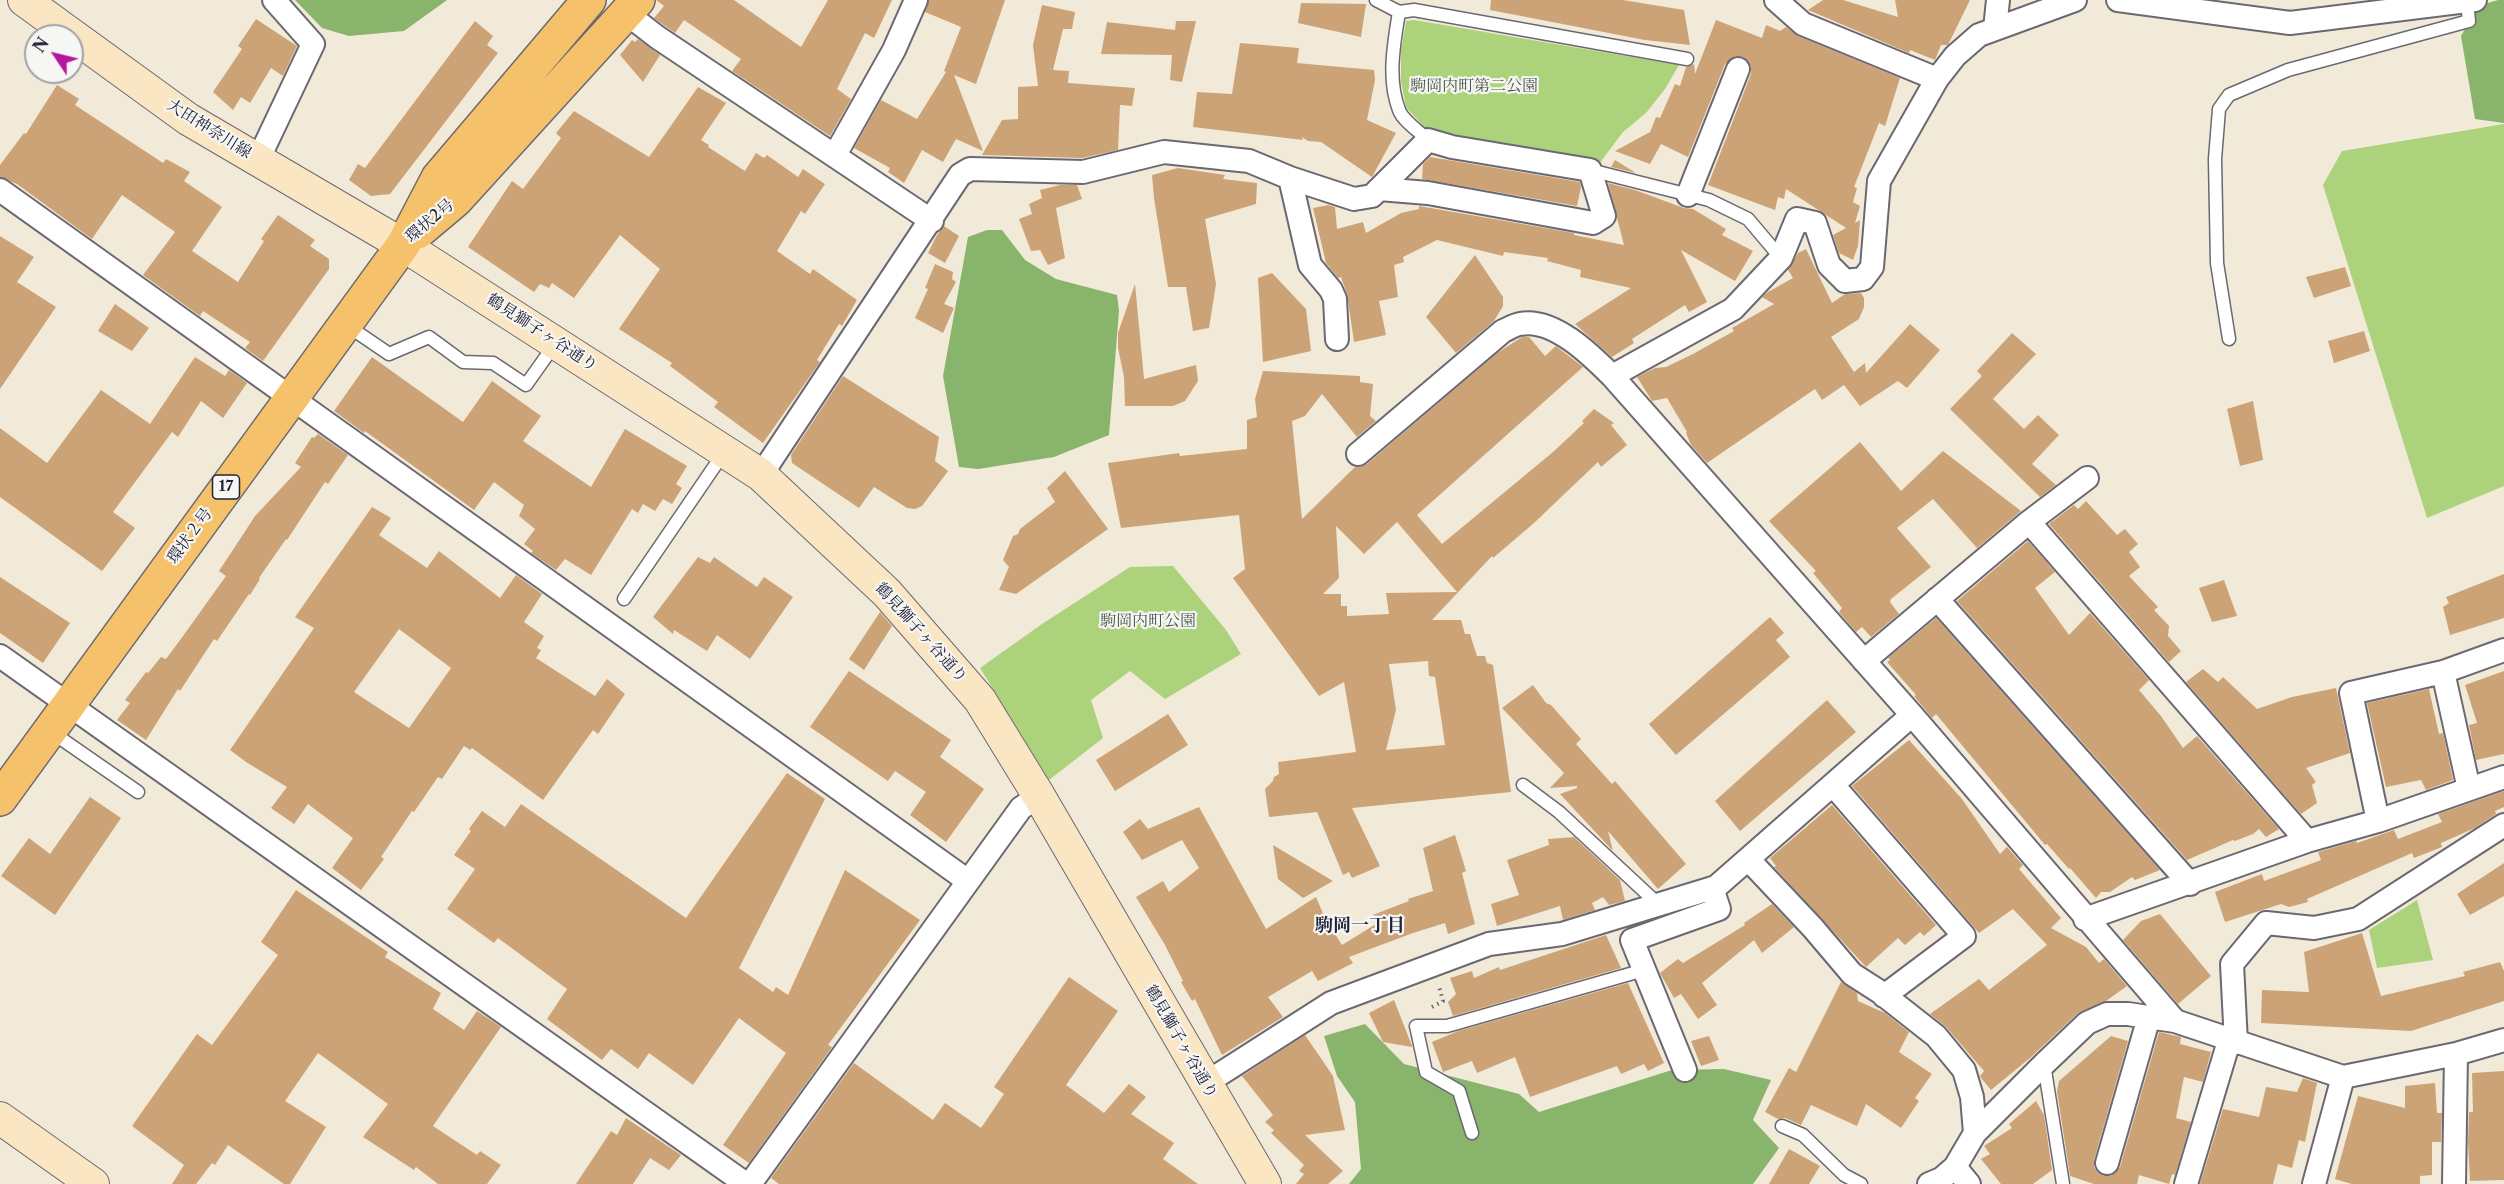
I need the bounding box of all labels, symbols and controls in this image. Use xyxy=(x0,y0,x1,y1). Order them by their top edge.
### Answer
north arrow xyxy=(24,24,84,84)
text: N xyxy=(29,33,53,56)
park label: 駒岡内町第二公園 xyxy=(1410,76,1538,96)
street label: 大田神奈川線 xyxy=(163,95,255,163)
street label: 環状2号 xyxy=(402,195,458,247)
street label: 鶴見獅子ヶ谷通り xyxy=(483,290,601,376)
road number: 17 xyxy=(212,475,240,499)
street label: 環状２号 xyxy=(163,504,217,568)
street label: 鶴見獅子ヶ谷通り xyxy=(871,579,971,687)
park label: 駒岡内町公園 xyxy=(1100,611,1196,631)
district label: 駒岡一丁目 xyxy=(1315,915,1405,937)
street label: 鶴見獅子ヶ谷通り xyxy=(1141,982,1221,1102)

